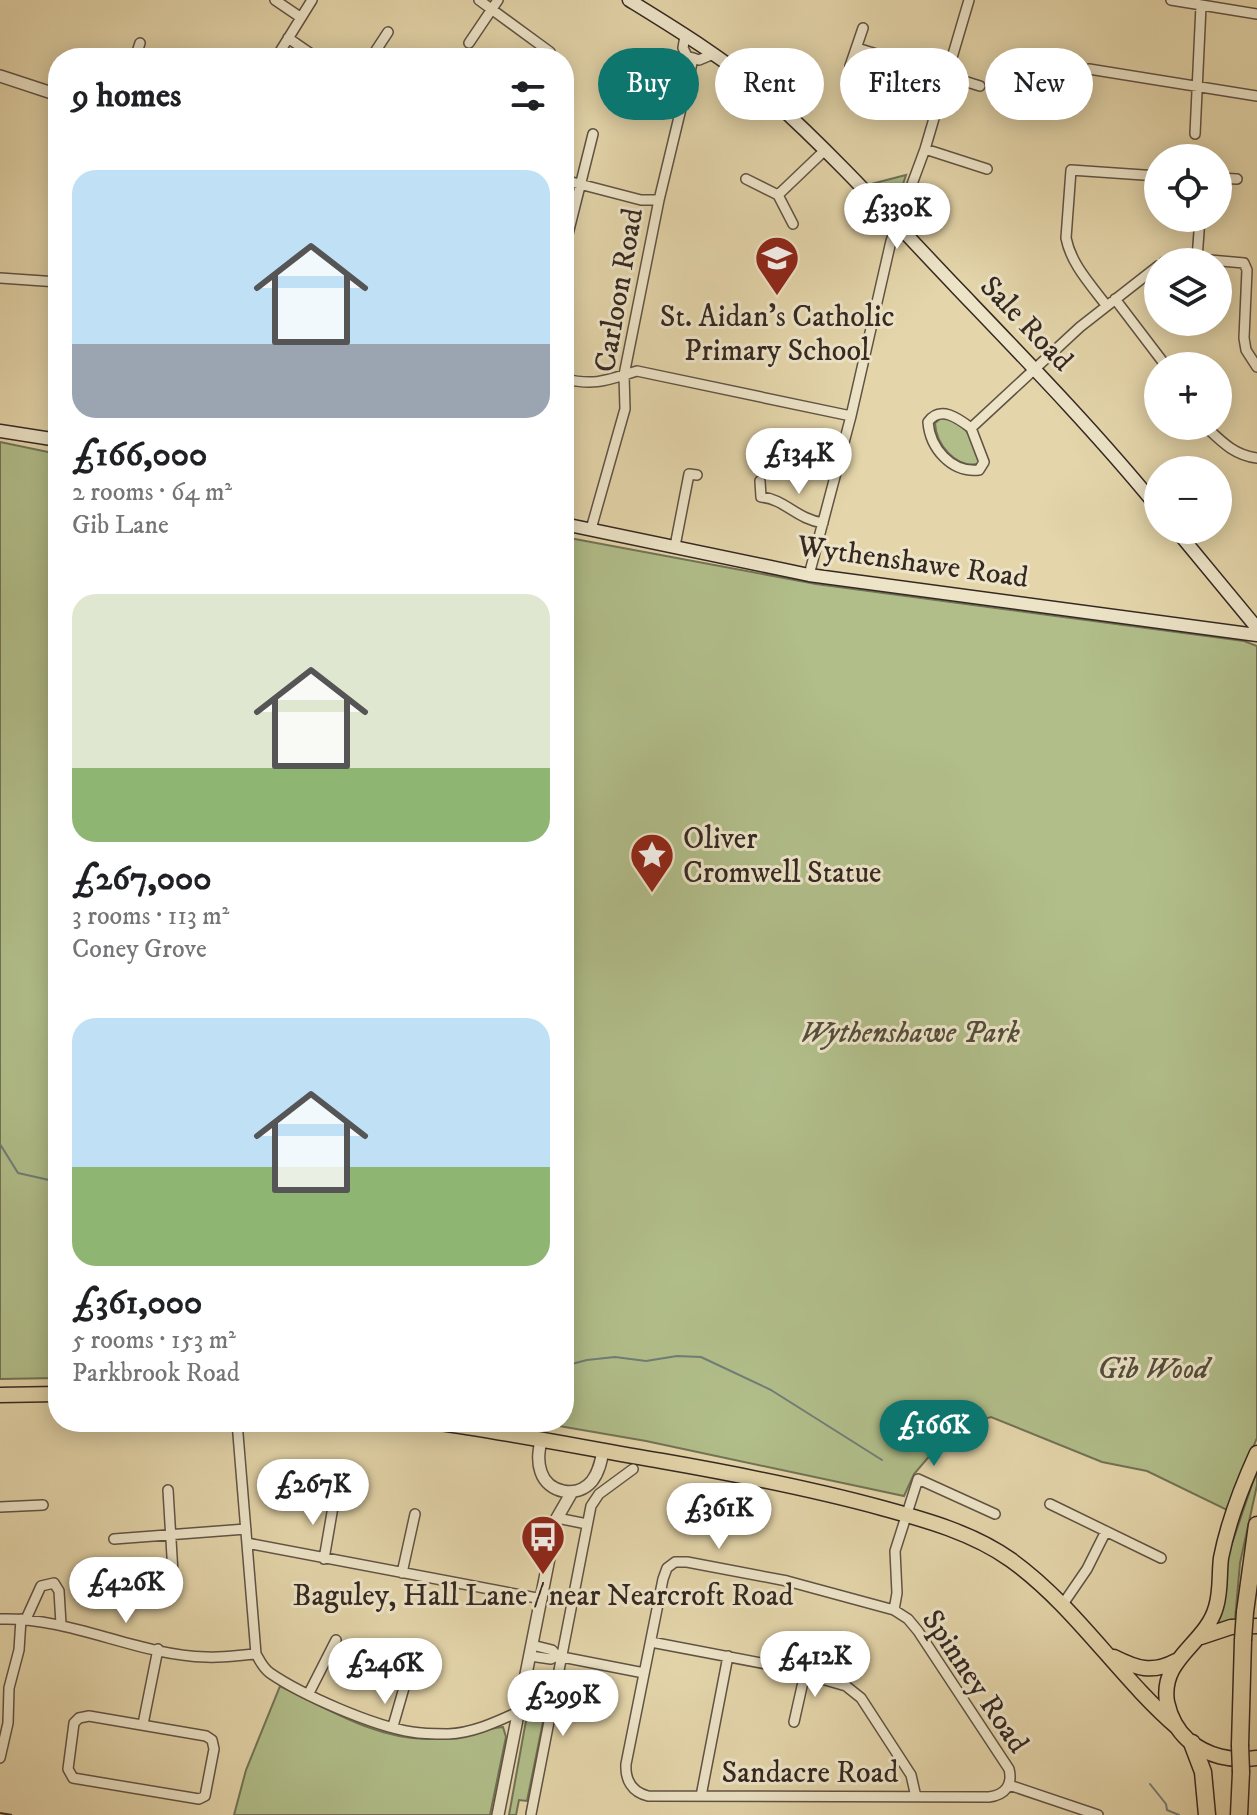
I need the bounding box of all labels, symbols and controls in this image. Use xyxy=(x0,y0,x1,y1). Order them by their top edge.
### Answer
chip: Buy xyxy=(598,48,699,120)
chip: Rent xyxy=(715,48,824,120)
chip: Filters xyxy=(840,48,969,120)
chip: New xyxy=(985,48,1093,120)
icon: filters xyxy=(506,74,550,118)
text: 9 homes xyxy=(72,75,181,117)
map controls xyxy=(1144,144,1232,544)
button: locate xyxy=(1144,144,1232,232)
pin: £330K xyxy=(841,183,953,251)
text: £330K xyxy=(862,192,932,225)
street label: Carloon Road xyxy=(587,205,652,375)
icon: home xyxy=(239,222,383,366)
school or university icon: St. Aidan's Catholic Primary School xyxy=(753,234,801,297)
button: layers xyxy=(1144,248,1232,336)
street label: Sale Road xyxy=(972,269,1080,379)
place label: St. Aidan's Catholic Primary School xyxy=(660,299,894,370)
button: + xyxy=(1144,352,1232,440)
pin: £134K xyxy=(743,428,855,496)
text: £166,000 xyxy=(72,434,207,476)
text: £134K xyxy=(764,437,834,470)
button: − xyxy=(1144,456,1232,544)
text: 2 rooms · 64 m² xyxy=(72,476,232,509)
text: Gib Lane xyxy=(72,509,169,542)
street label: Wythenshawe Road xyxy=(794,528,1031,597)
icon: home xyxy=(239,646,383,790)
place label: Oliver Cromwell Statue xyxy=(683,821,882,892)
place icon: Oliver Cromwell Statue xyxy=(628,831,676,894)
text: £267,000 xyxy=(72,858,212,900)
text: 3 rooms · 113 m² xyxy=(72,900,229,933)
text: Coney Grove xyxy=(72,933,207,966)
park label: Wythenshawe Park xyxy=(800,1015,1020,1052)
icon: home xyxy=(239,1070,383,1214)
text: £361,000 xyxy=(72,1282,202,1324)
text: 5 rooms · 153 m² xyxy=(72,1324,236,1357)
park label: Gib Wood xyxy=(1098,1351,1213,1388)
text: Parkbrook Road xyxy=(72,1357,240,1390)
pin: £166K xyxy=(878,1400,990,1468)
text: £166K xyxy=(898,1409,970,1442)
pin: £267K xyxy=(257,1459,369,1527)
text: £267K xyxy=(275,1468,351,1501)
pin: £361K xyxy=(663,1483,775,1551)
text: £361K xyxy=(685,1492,753,1525)
bus stop icon: Baguley, Hall Lane / near Nearcroft Road xyxy=(519,1513,567,1576)
pin: £426K xyxy=(70,1557,182,1625)
text: £426K xyxy=(87,1566,165,1599)
place label: Baguley, Hall Lane / near Nearcroft Road xyxy=(293,1578,793,1615)
street label: Spinney Road xyxy=(913,1603,1036,1761)
pin: £412K xyxy=(759,1631,871,1699)
pin: £246K xyxy=(329,1638,441,1706)
text: £412K xyxy=(778,1640,852,1673)
text: £246K xyxy=(346,1647,424,1680)
pin: £299K xyxy=(507,1670,619,1738)
text: £299K xyxy=(526,1679,601,1712)
street label: Sandacre Road xyxy=(722,1755,898,1792)

